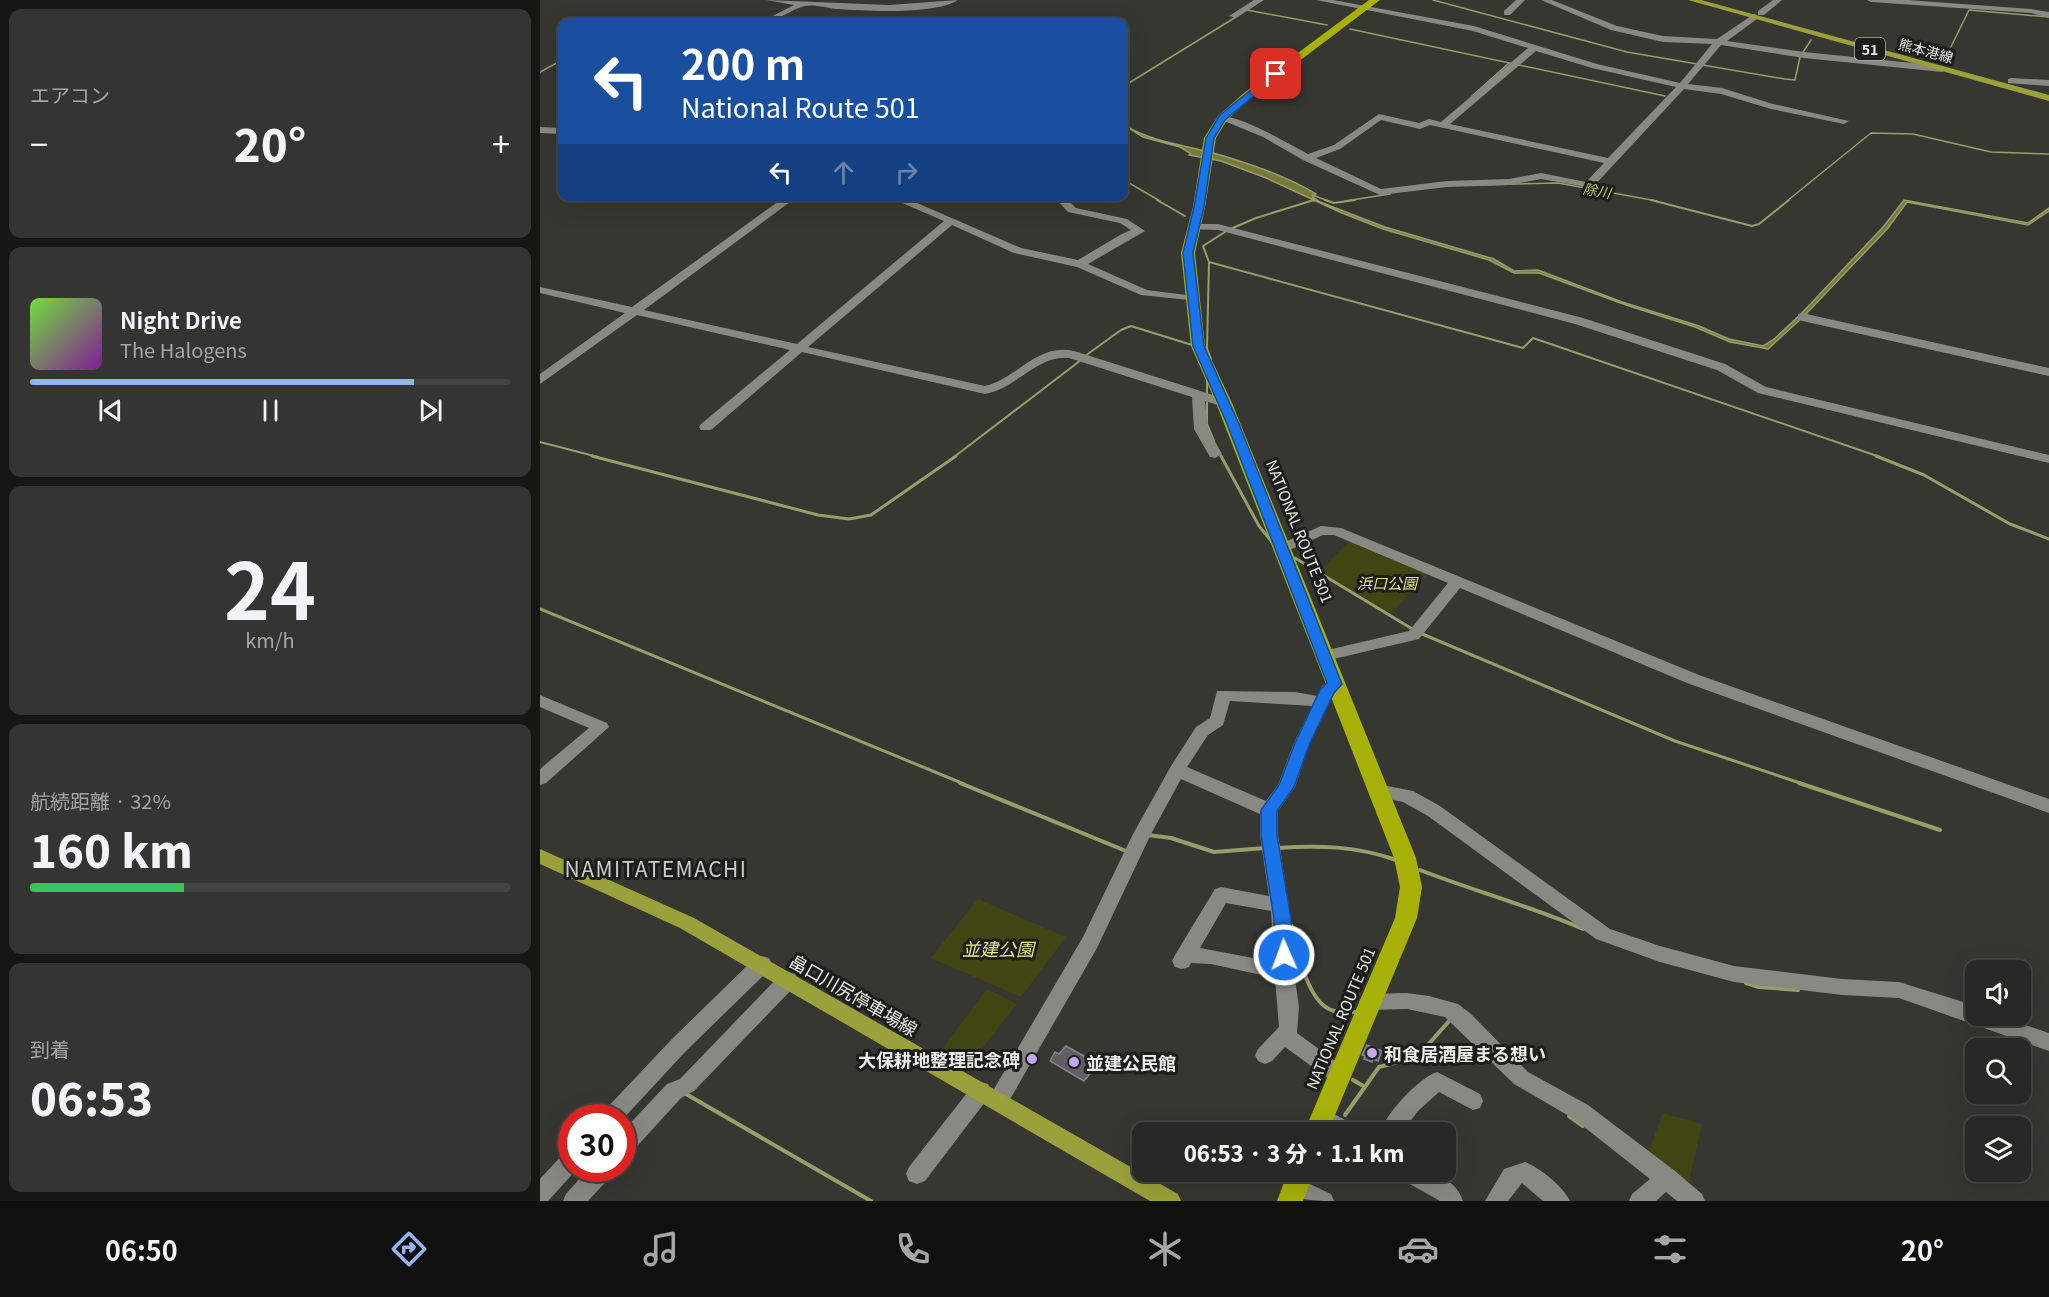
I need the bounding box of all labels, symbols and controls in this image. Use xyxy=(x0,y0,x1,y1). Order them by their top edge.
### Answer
text: 200 m xyxy=(681,31,805,92)
street label: 熊本港線 xyxy=(1896,33,1956,67)
road number: 51 xyxy=(1855,38,1885,60)
icon: left xyxy=(582,42,660,120)
pin xyxy=(1250,48,1301,99)
icon: arrive xyxy=(1259,57,1292,90)
text: エアコン xyxy=(30,80,110,109)
text: National Route 501 xyxy=(681,87,920,126)
text: 20° xyxy=(234,110,306,175)
text: − xyxy=(30,119,48,167)
text: + xyxy=(492,119,510,167)
icon: left xyxy=(764,156,797,189)
icon: ahead xyxy=(827,156,860,189)
icon: right xyxy=(890,156,923,189)
water label: 除川 xyxy=(1581,178,1614,203)
text: Night Drive xyxy=(120,303,242,335)
text: The Halogens xyxy=(120,335,247,364)
icon: previous xyxy=(94,394,127,427)
icon: pause xyxy=(254,394,287,427)
icon: next xyxy=(414,394,447,427)
street label: NATIONAL ROUTE 501 xyxy=(1262,456,1338,606)
text: 24 xyxy=(224,530,316,642)
park label: 浜口公園 xyxy=(1357,572,1419,593)
text: km/h xyxy=(245,625,295,654)
text: 航続距離 · 32% xyxy=(30,786,171,815)
text: 160 km xyxy=(30,816,193,881)
district label: NAMITATEMACHI xyxy=(565,853,748,883)
position arrow xyxy=(1252,923,1316,987)
park label: 並建公園 xyxy=(962,935,1037,961)
street label: NATIONAL ROUTE 501 xyxy=(1301,944,1379,1092)
street label: 畠口川尻停車場線 xyxy=(785,947,923,1041)
map controls xyxy=(1965,960,2031,1182)
button: sound xyxy=(1965,960,2031,1026)
text: 到着 xyxy=(30,1034,70,1063)
button: search xyxy=(1965,1038,2031,1104)
place label: 和食居酒屋まる想い xyxy=(1384,1040,1546,1066)
place label: 大保耕地整理記念碑 xyxy=(858,1046,1020,1072)
marker: 和食居酒屋まる想い xyxy=(1365,1046,1379,1060)
place label: 並建公民館 xyxy=(1086,1049,1176,1075)
marker: 大保耕地整理記念碑 xyxy=(1025,1052,1039,1066)
marker: 並建公民館 xyxy=(1067,1055,1081,1069)
text: 06:53 xyxy=(30,1064,153,1129)
speed limit sign: 30 xyxy=(558,1104,636,1182)
button: layers xyxy=(1965,1116,2031,1182)
text: 06:53 · 3 分 · 1.1 km xyxy=(1184,1136,1404,1168)
icon: directions xyxy=(388,1228,430,1270)
icon: music xyxy=(640,1228,682,1270)
icon: phone xyxy=(892,1228,934,1270)
icon: climate xyxy=(1144,1228,1186,1270)
icon: car xyxy=(1397,1228,1439,1270)
icon: filters xyxy=(1649,1228,1691,1270)
text: 06:50 xyxy=(105,1230,178,1269)
text: 20° xyxy=(1901,1230,1944,1269)

